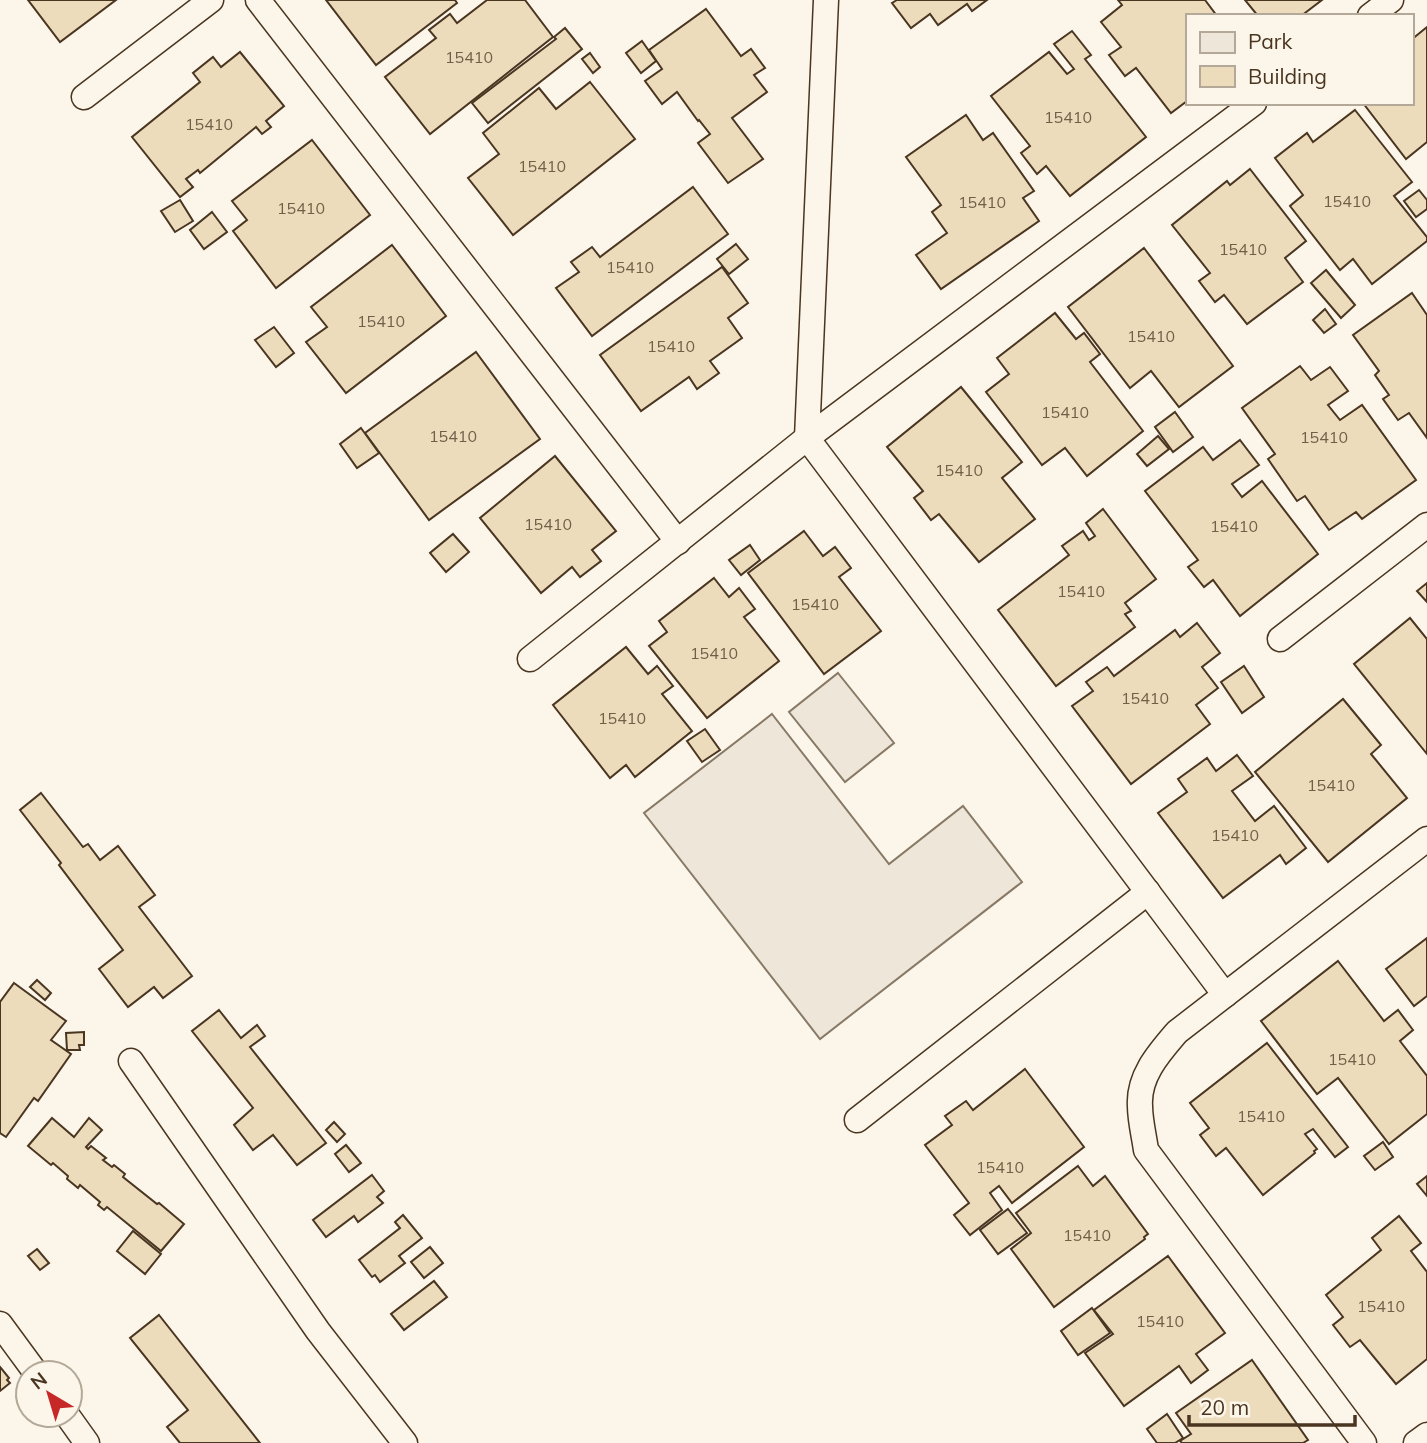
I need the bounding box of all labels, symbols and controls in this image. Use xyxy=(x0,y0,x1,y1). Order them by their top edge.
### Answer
legend xyxy=(1186,14,1413,105)
text: Park xyxy=(1248,28,1292,54)
house number: 15410 xyxy=(445,47,493,67)
text: Building xyxy=(1248,63,1327,89)
house number: 15410 xyxy=(1044,107,1092,127)
house number: 15410 xyxy=(185,114,233,134)
house number: 15410 xyxy=(518,156,566,176)
house number: 15410 xyxy=(1323,191,1371,211)
house number: 15410 xyxy=(958,192,1006,212)
house number: 15410 xyxy=(277,198,325,218)
house number: 15410 xyxy=(1219,239,1267,259)
house number: 15410 xyxy=(606,257,654,277)
house number: 15410 xyxy=(357,311,405,331)
house number: 15410 xyxy=(1127,326,1175,346)
house number: 15410 xyxy=(647,336,695,356)
house number: 15410 xyxy=(1041,402,1089,422)
house number: 15410 xyxy=(429,426,477,446)
house number: 15410 xyxy=(1300,427,1348,447)
house number: 15410 xyxy=(935,460,983,480)
house number: 15410 xyxy=(524,514,572,534)
house number: 15410 xyxy=(1210,516,1258,536)
house number: 15410 xyxy=(1057,581,1105,601)
house number: 15410 xyxy=(791,594,839,614)
house number: 15410 xyxy=(690,643,738,663)
house number: 15410 xyxy=(1121,688,1169,708)
house number: 15410 xyxy=(598,708,646,728)
house number: 15410 xyxy=(1307,775,1355,795)
house number: 15410 xyxy=(1211,825,1259,845)
house number: 15410 xyxy=(1328,1049,1376,1069)
house number: 15410 xyxy=(1237,1106,1285,1126)
house number: 15410 xyxy=(976,1157,1024,1177)
house number: 15410 xyxy=(1063,1225,1111,1245)
house number: 15410 xyxy=(1357,1296,1405,1316)
house number: 15410 xyxy=(1136,1311,1184,1331)
north arrow xyxy=(14,1359,84,1429)
text: N xyxy=(25,1367,52,1394)
scale bar xyxy=(1189,1384,1355,1428)
text: 20 m xyxy=(1200,1394,1249,1420)

